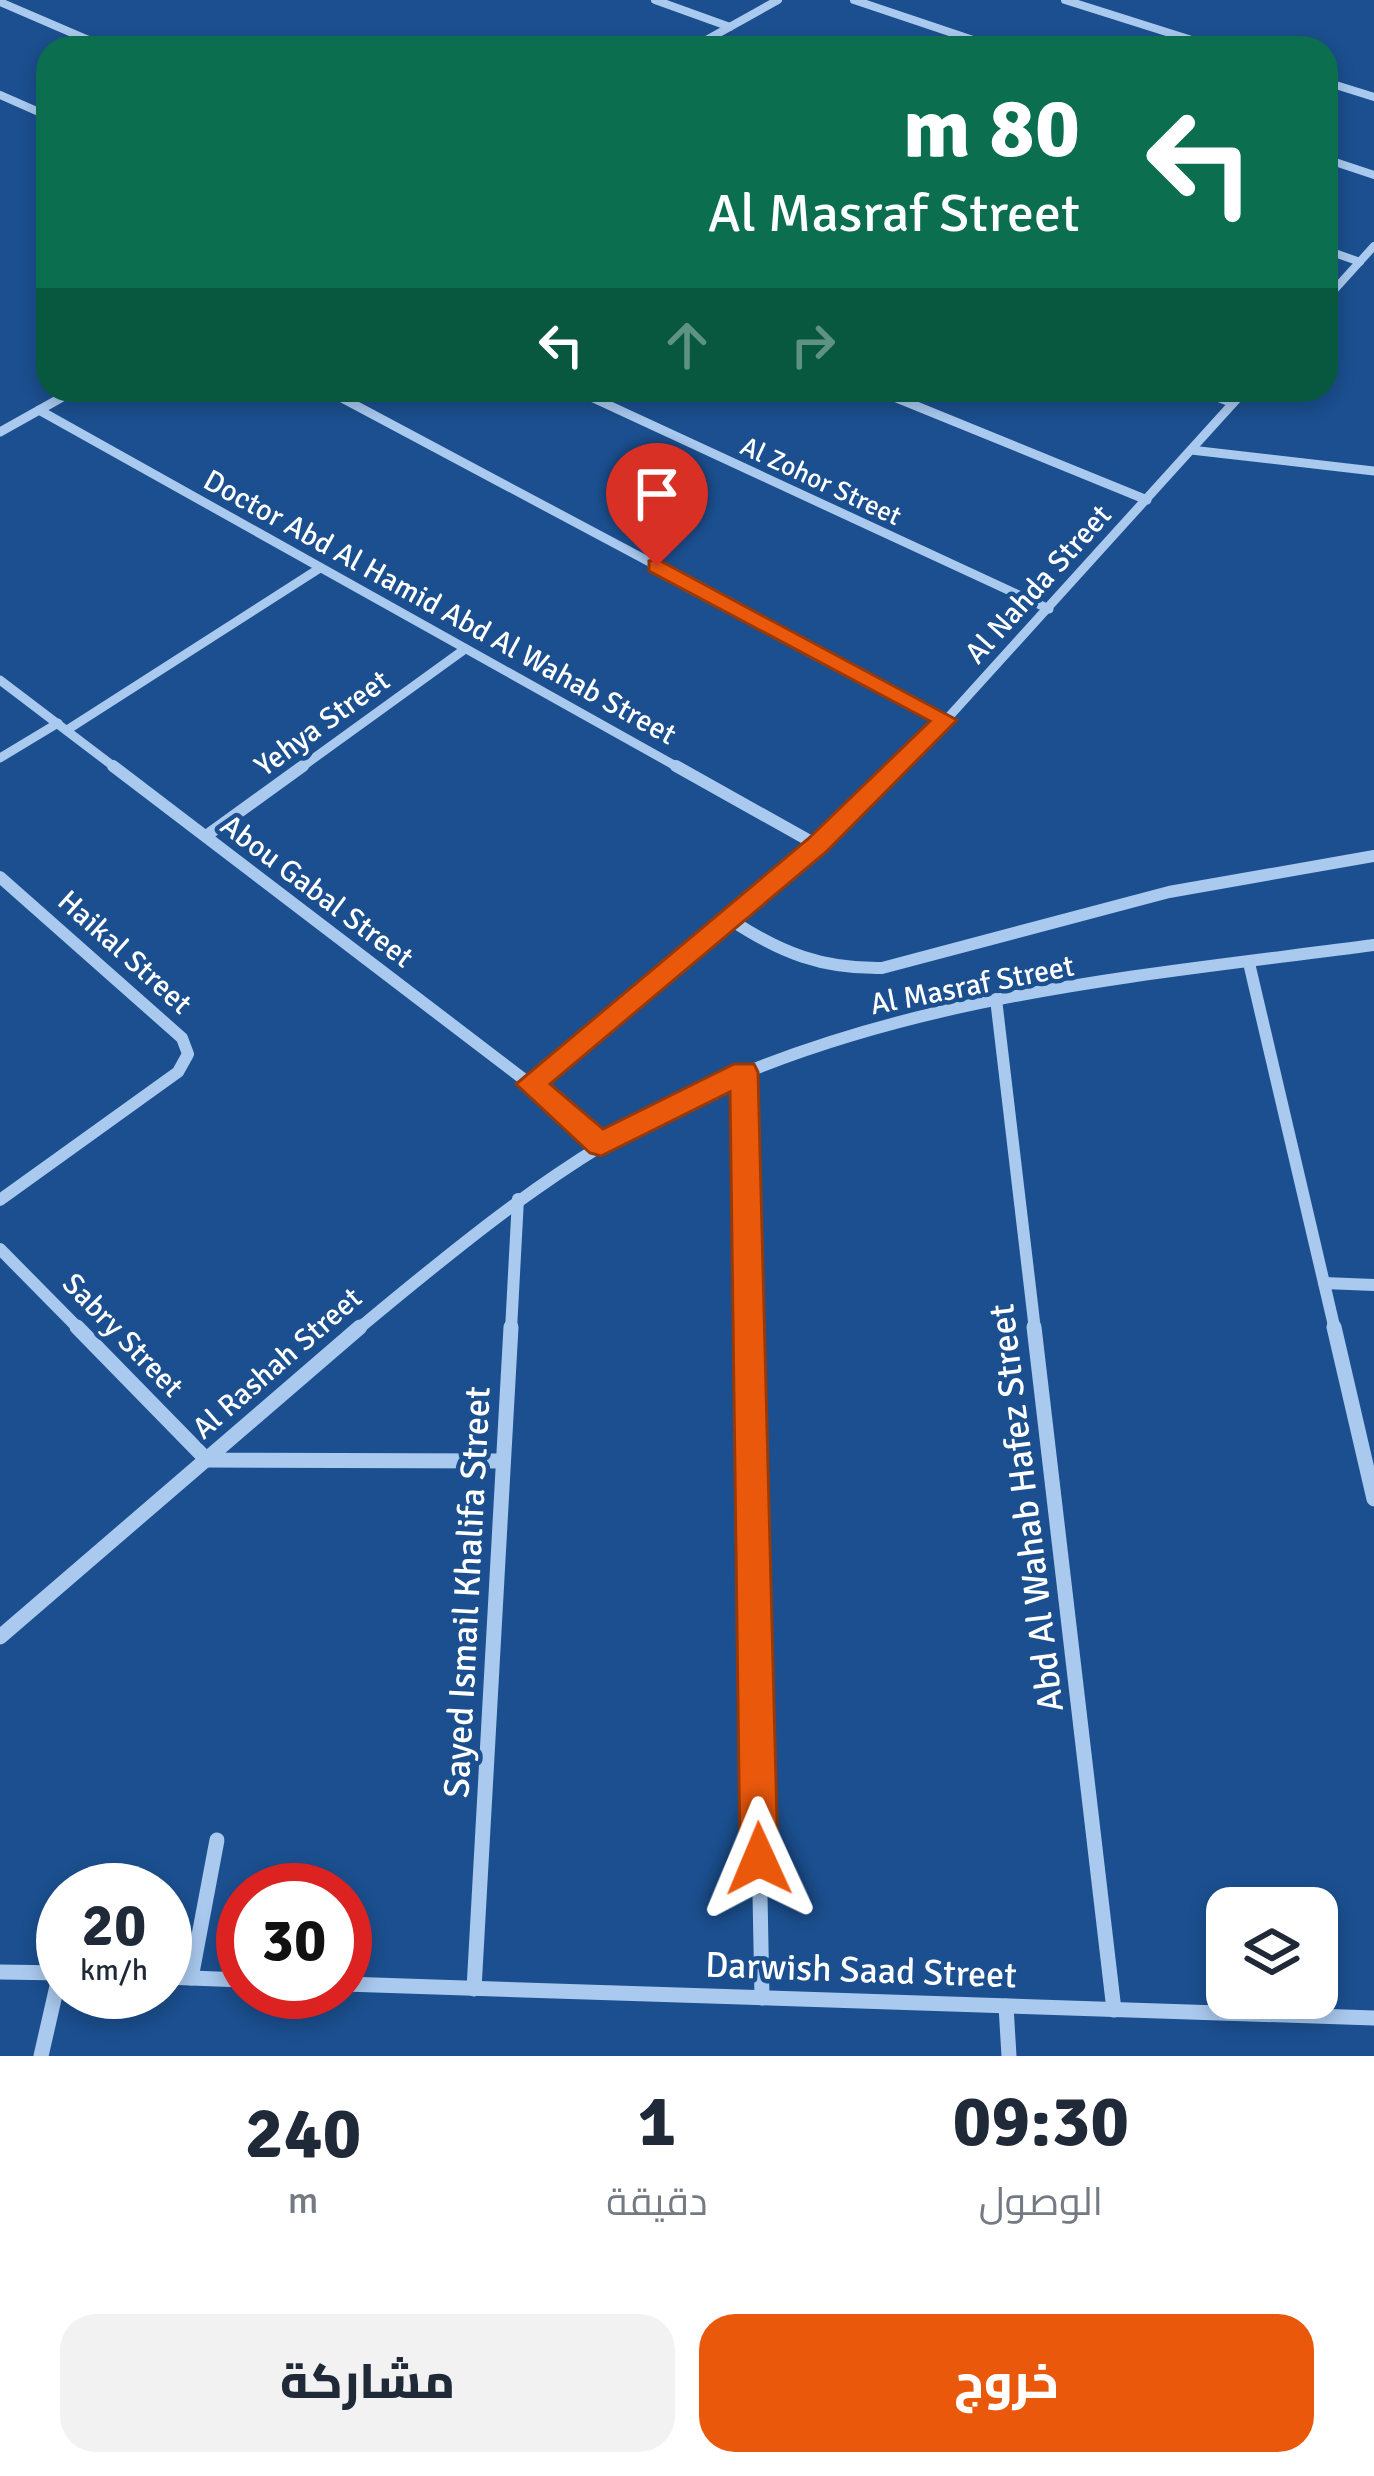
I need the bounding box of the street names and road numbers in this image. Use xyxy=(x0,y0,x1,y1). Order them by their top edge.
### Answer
street label: Al Zohor Street xyxy=(735,430,906,533)
street label: Doctor Abd Al Hamid Abd Al Wahab Street xyxy=(197,462,683,753)
street label: Al Nahda Street xyxy=(957,497,1119,671)
street label: Yehya Street xyxy=(248,662,397,785)
street label: Abou Gabal Street xyxy=(213,807,420,976)
street label: Haikal Street xyxy=(50,883,199,1022)
street label: Al Masraf Street xyxy=(867,948,1077,1023)
street label: Sabry Street xyxy=(54,1266,191,1405)
street label: Al Rashah Street xyxy=(185,1280,370,1447)
street label: Abd Al Wahab Hafez Street xyxy=(979,1301,1074,1714)
street label: Sayed Ismail Khalifa Street xyxy=(434,1385,501,1799)
street label: Darwish Saad Street xyxy=(704,1943,1018,1998)

